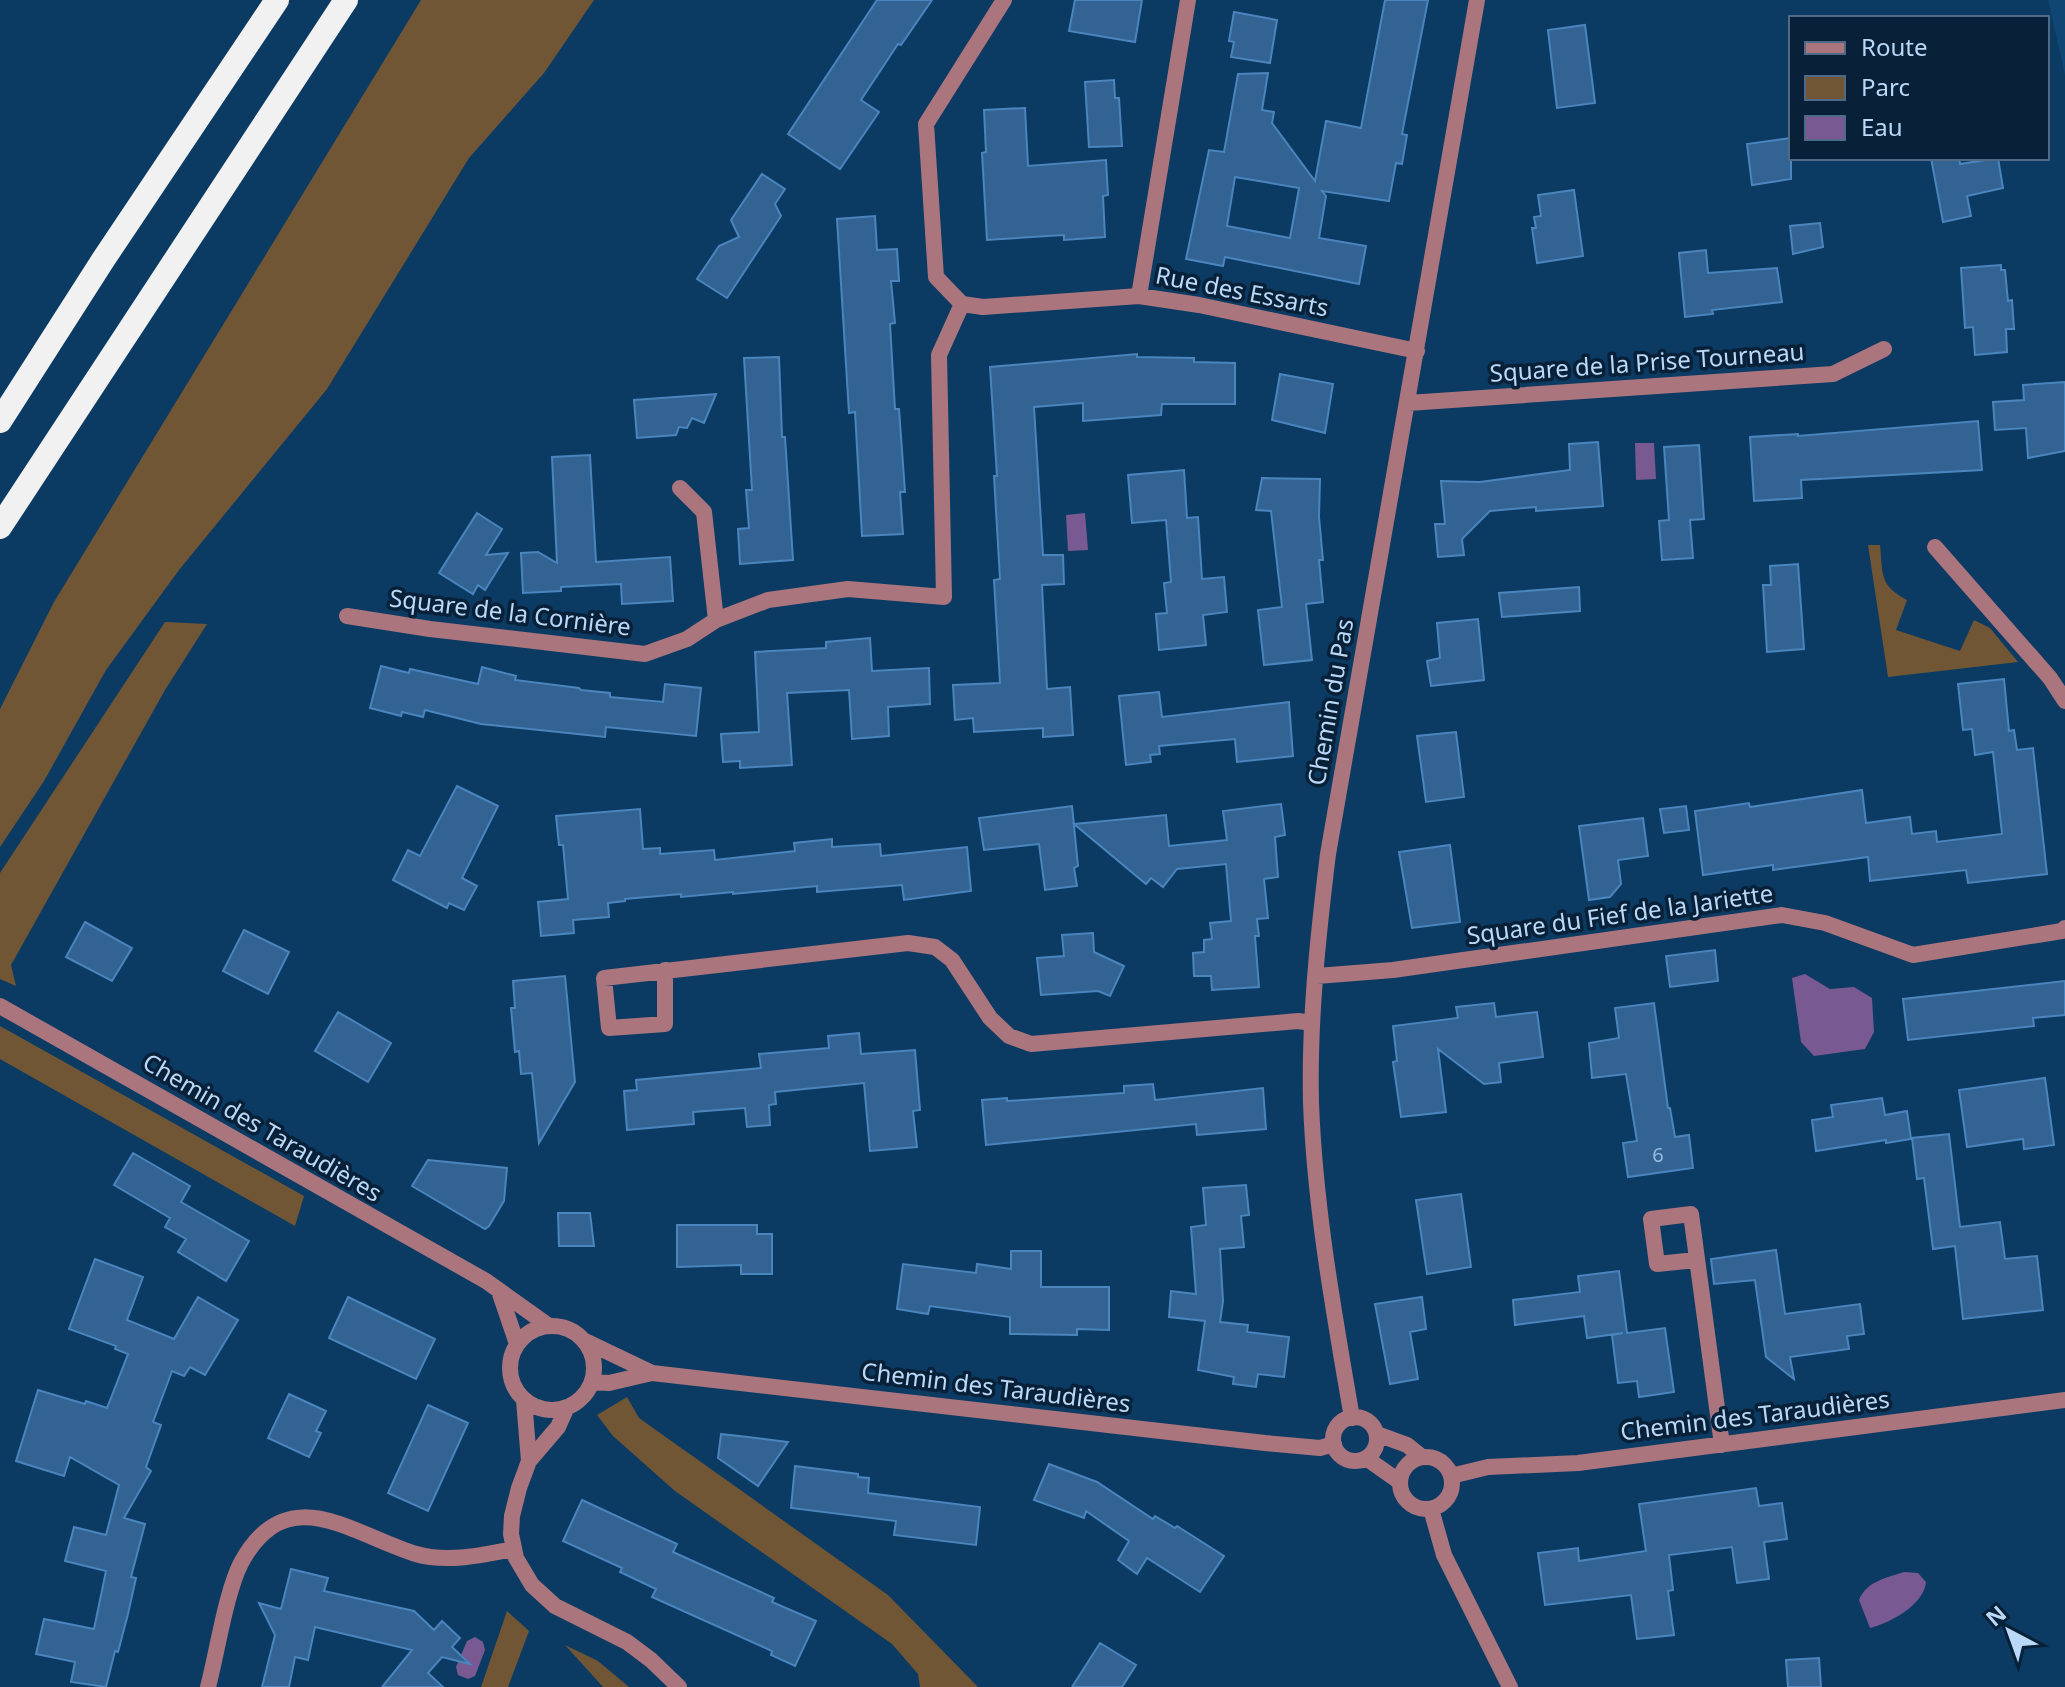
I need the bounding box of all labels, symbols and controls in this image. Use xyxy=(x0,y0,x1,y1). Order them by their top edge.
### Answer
legend xyxy=(1789,16,2049,160)
text: Route xyxy=(1861,30,1927,63)
text: Parc xyxy=(1861,70,1910,103)
text: Eau xyxy=(1861,110,1903,143)
street label: Rue des Essarts xyxy=(1153,258,1332,323)
street label: Square de la Prise Tourneau xyxy=(1488,334,1805,389)
street label: Square de la Cornière xyxy=(388,580,633,643)
street label: Chemin du Pas xyxy=(1299,616,1360,788)
street label: Square du Fief de la Jariette xyxy=(1465,876,1775,951)
street label: Chemin des Taraudières xyxy=(137,1045,388,1209)
house number: 6 xyxy=(1652,1141,1664,1168)
street label: Chemin des Taraudières xyxy=(860,1354,1133,1419)
street label: Chemin des Taraudières xyxy=(1618,1382,1891,1447)
north arrow xyxy=(1969,1591,2049,1671)
text: N xyxy=(1979,1598,2012,1632)

